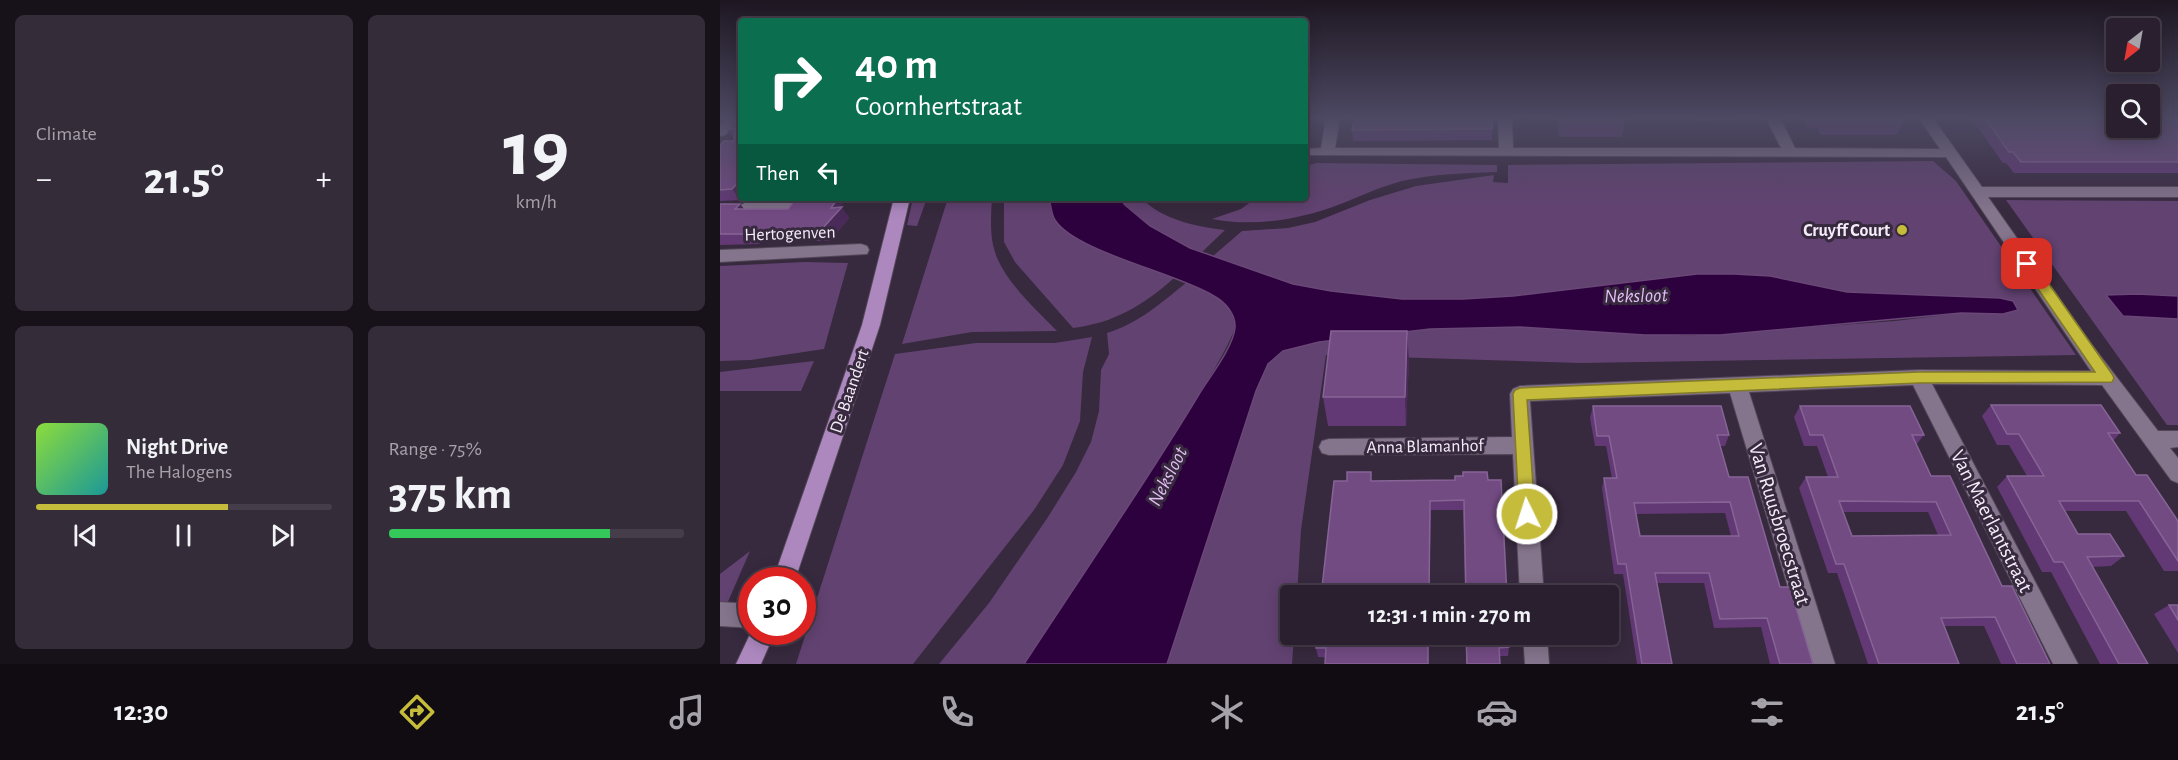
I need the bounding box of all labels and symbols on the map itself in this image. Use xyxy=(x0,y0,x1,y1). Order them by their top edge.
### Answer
north arrow xyxy=(2106,18,2160,72)
place label: Cruyff Court xyxy=(1803,222,1890,240)
street label: Hertogenven xyxy=(744,223,836,245)
marker: Cruyff Court xyxy=(1895,223,1909,237)
pin xyxy=(2001,238,2052,289)
water label: Neksloot xyxy=(1604,285,1668,307)
street label: De Baandert xyxy=(827,347,873,436)
street label: Anna Blamanhof xyxy=(1366,437,1485,457)
street label: Van Ruusbroecstraat xyxy=(1745,441,1814,608)
water label: Neksloot xyxy=(1144,443,1191,509)
street label: Van Maerlantstraat xyxy=(1947,447,2037,596)
position arrow xyxy=(1495,482,1559,546)
speed limit sign: 30 xyxy=(738,567,816,645)

